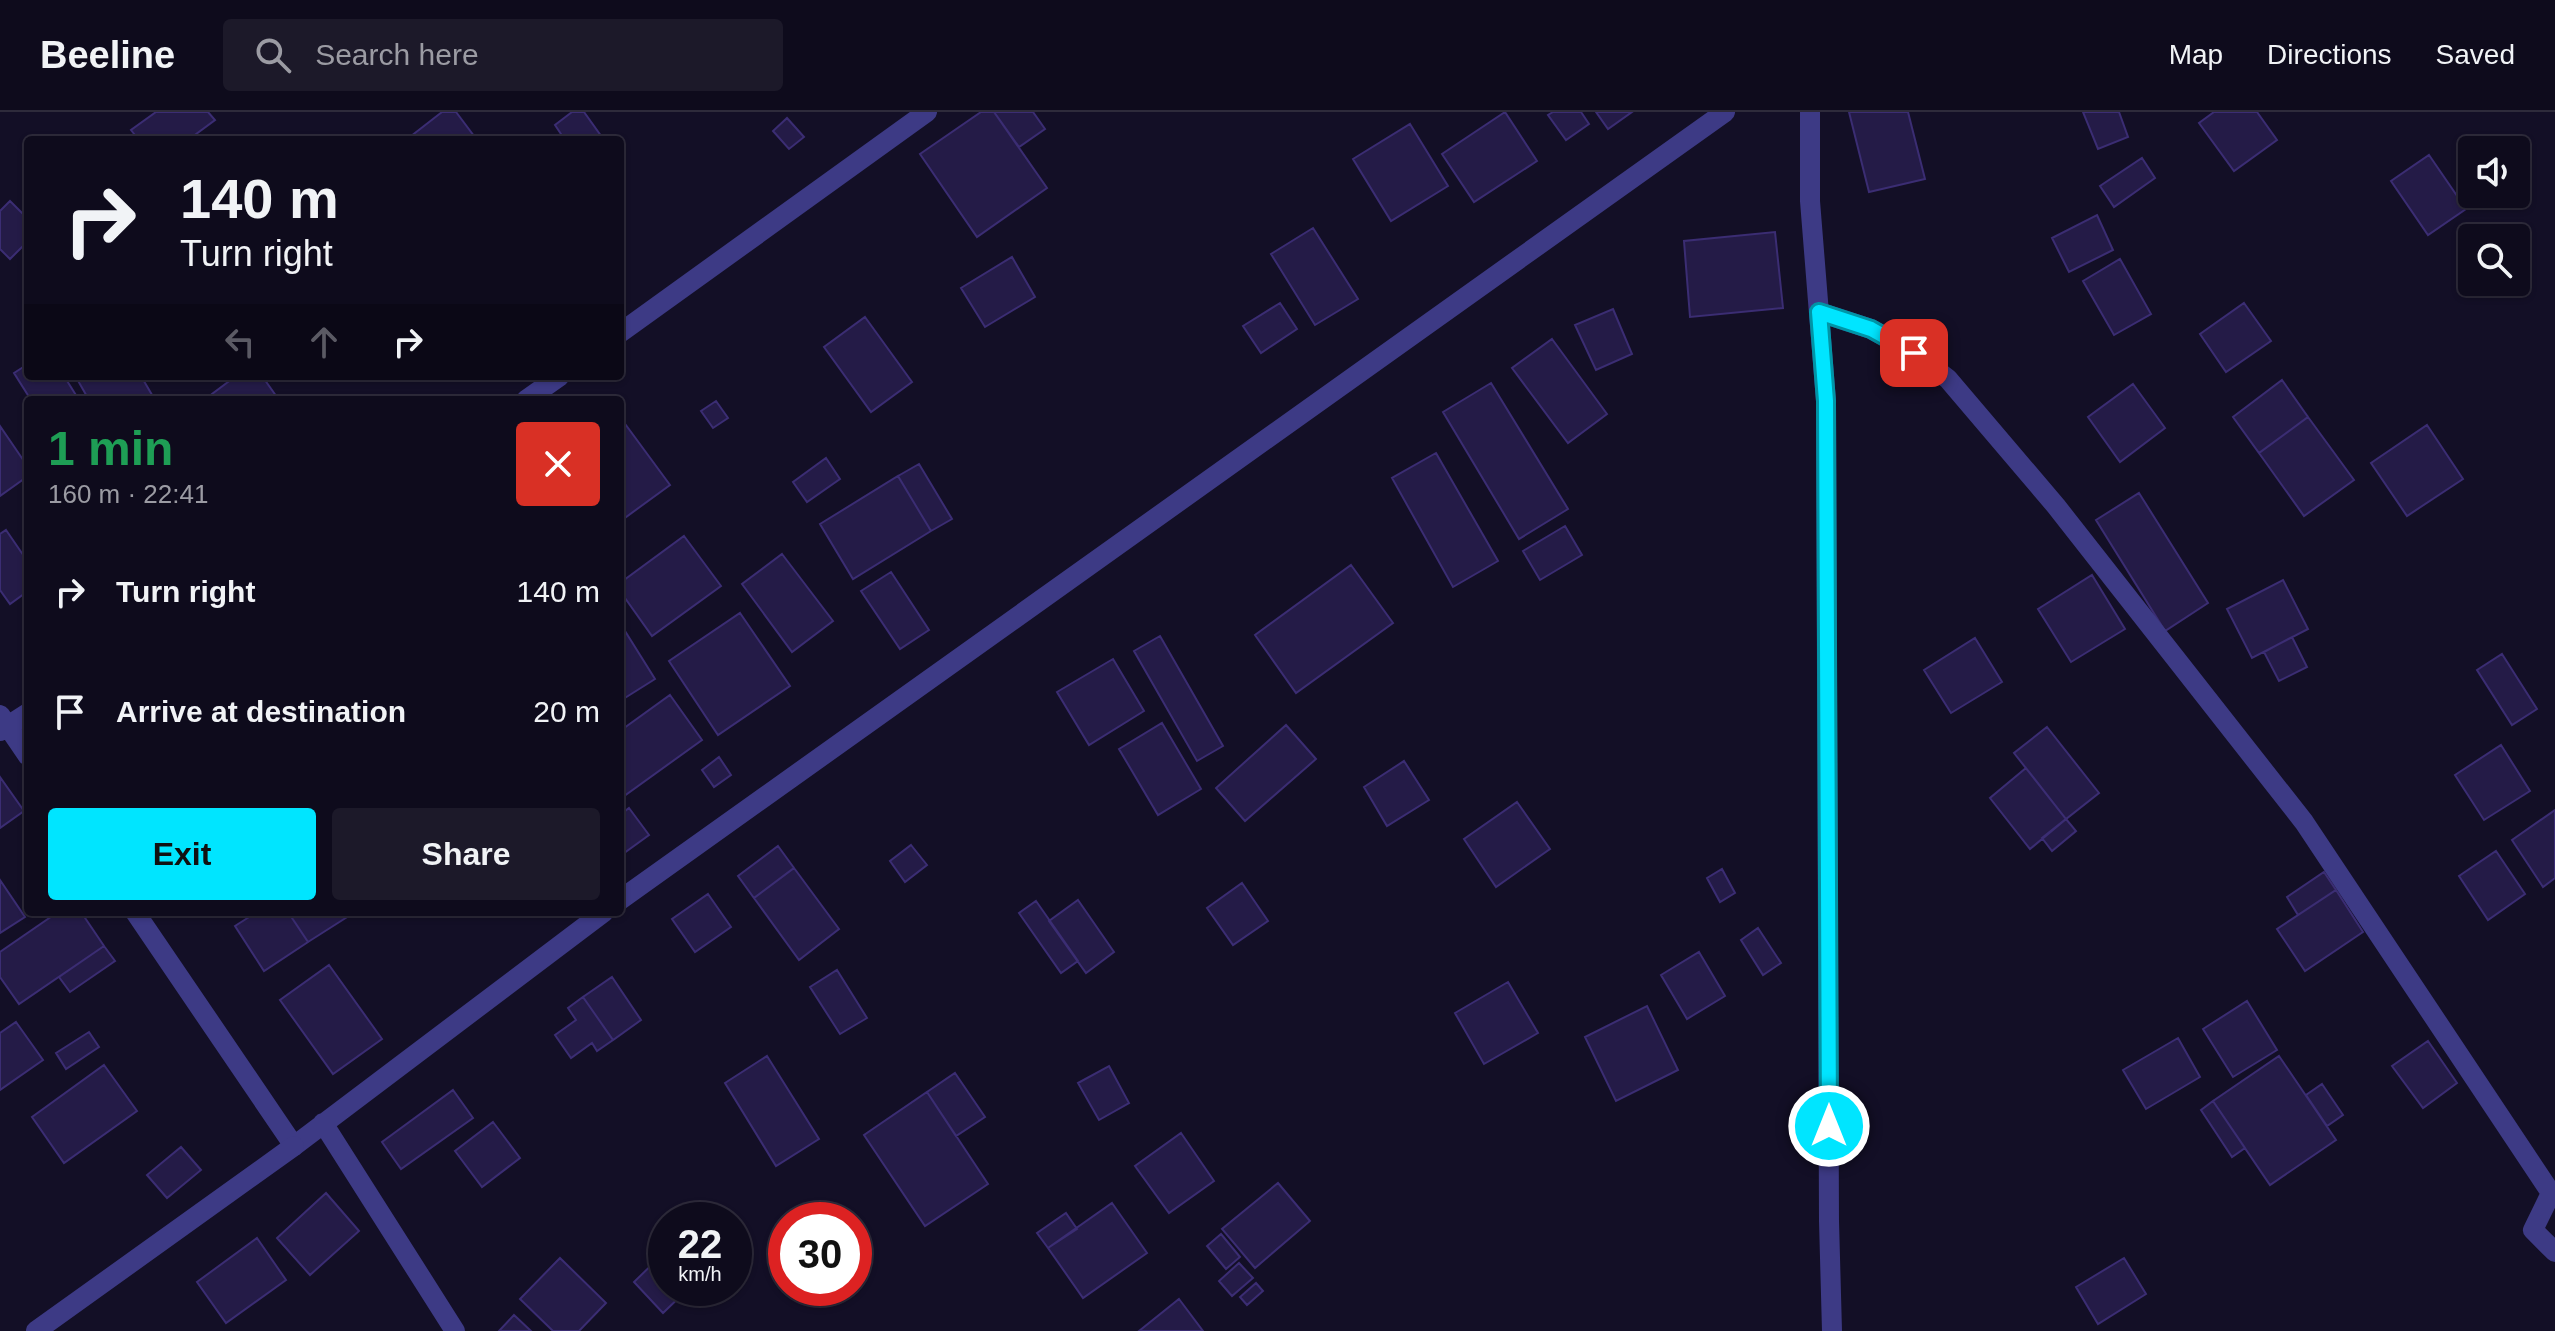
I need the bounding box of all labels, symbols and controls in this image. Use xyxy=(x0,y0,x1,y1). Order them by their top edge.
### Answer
search box xyxy=(223,19,783,91)
icon: search xyxy=(251,33,295,77)
text: Beeline xyxy=(40,34,175,76)
text: Search here xyxy=(315,38,479,71)
text: Map xyxy=(2169,39,2223,70)
text: Directions xyxy=(2267,39,2392,70)
text: Saved xyxy=(2436,39,2515,70)
map controls xyxy=(2458,136,2530,296)
button: sound xyxy=(2458,136,2530,208)
text: 140 m xyxy=(180,167,339,230)
icon: right xyxy=(48,168,152,272)
button: search xyxy=(2458,224,2530,296)
text: Turn right xyxy=(180,233,333,274)
pin xyxy=(1880,319,1948,387)
icon: left xyxy=(218,320,262,364)
icon: ahead xyxy=(302,320,346,364)
icon: right xyxy=(386,320,430,364)
icon: arrive xyxy=(1892,331,1936,375)
text: 1 min xyxy=(48,422,173,475)
button: close xyxy=(516,422,600,506)
text: 160 m · 22:41 xyxy=(48,479,208,509)
icon: right xyxy=(48,570,92,614)
text: Turn right xyxy=(116,575,255,608)
text: 140 m xyxy=(517,575,600,608)
icon: arrive xyxy=(48,690,92,734)
text: Arrive at destination xyxy=(116,695,406,728)
text: 20 m xyxy=(533,695,600,728)
button: Exit xyxy=(48,808,316,900)
button: Share xyxy=(332,808,600,900)
position arrow xyxy=(1787,1084,1871,1168)
speed limit sign: 30 xyxy=(768,1202,872,1306)
text: 22 xyxy=(678,1222,722,1266)
text: km/h xyxy=(678,1263,722,1285)

